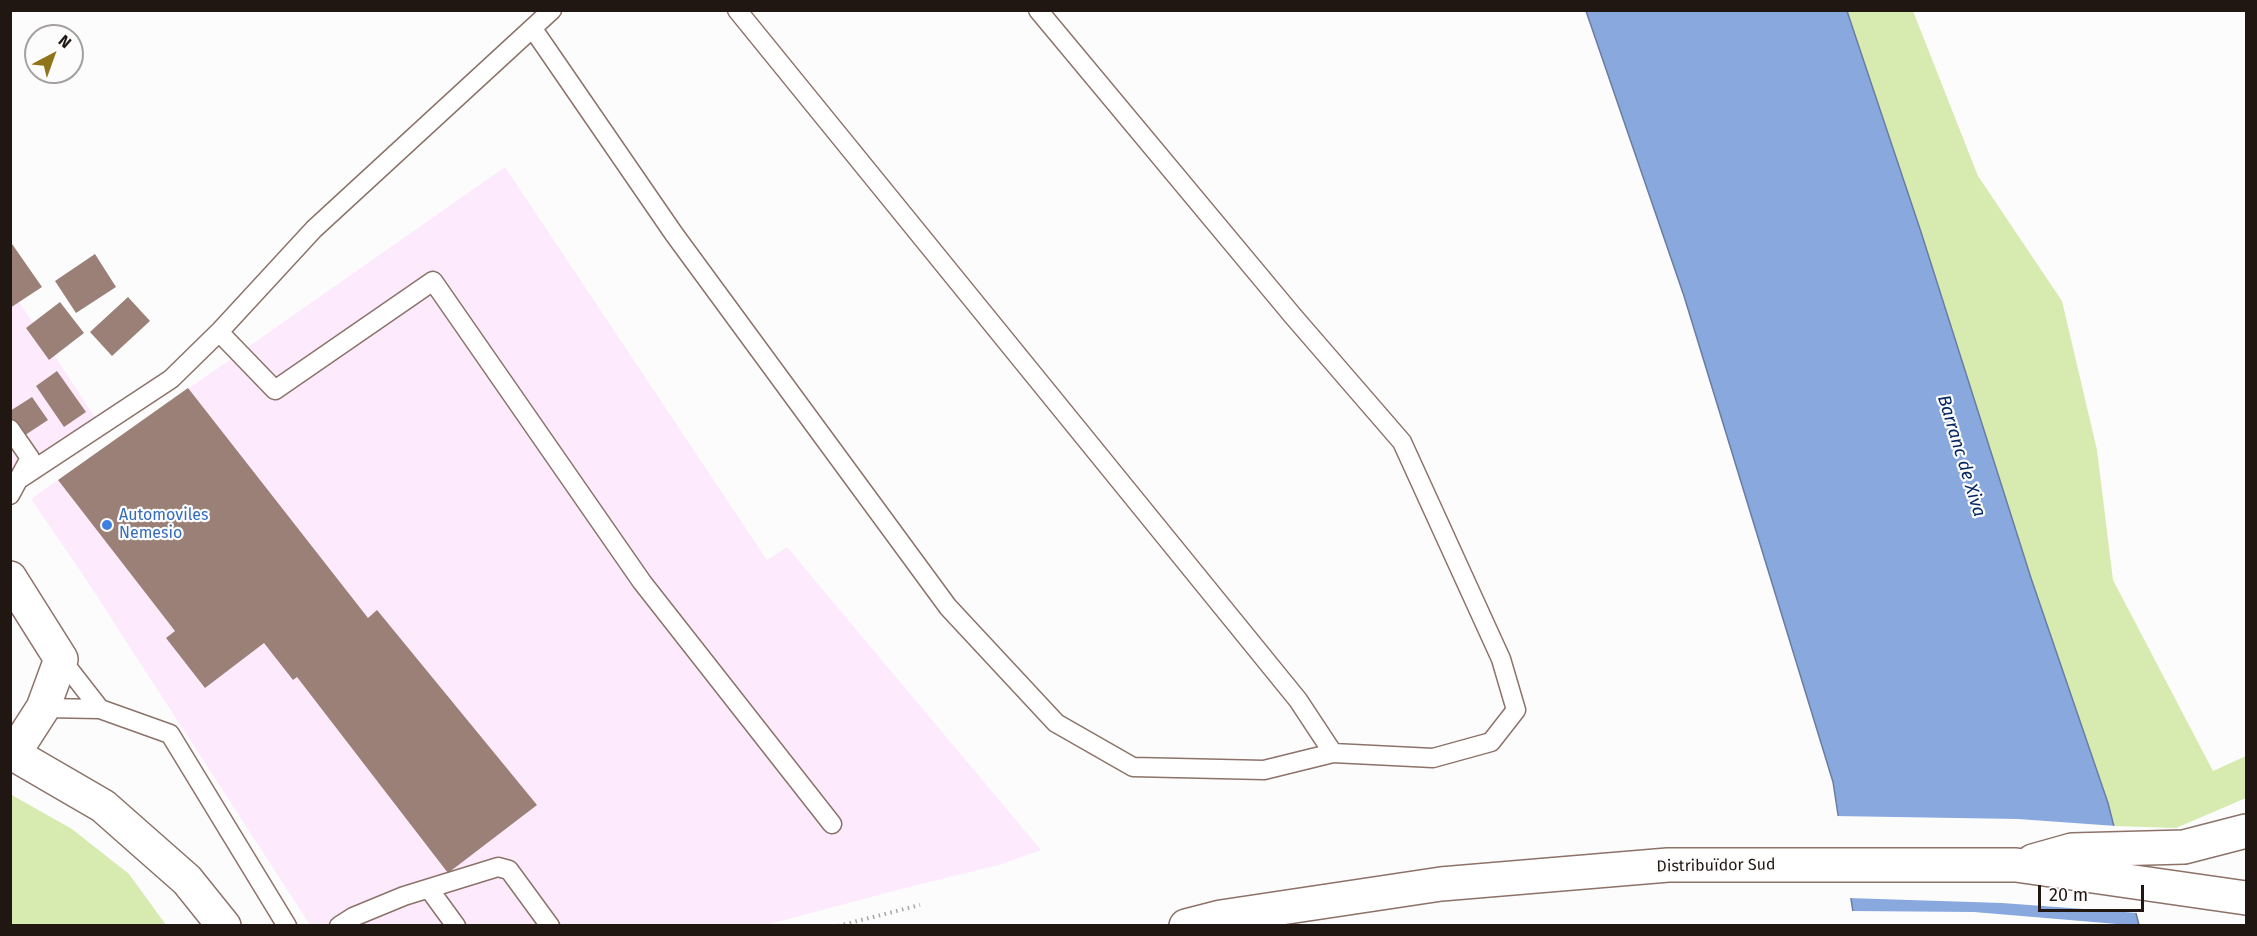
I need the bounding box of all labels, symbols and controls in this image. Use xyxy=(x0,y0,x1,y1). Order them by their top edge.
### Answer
north arrow xyxy=(24,24,84,84)
text: N xyxy=(55,31,75,52)
water label: Barranc de Xiva xyxy=(1932,393,1990,519)
place label: Automoviles Nemesio xyxy=(119,506,209,544)
marker: Automoviles Nemesio xyxy=(100,518,114,532)
street label: Distribuïdor Sud xyxy=(1656,855,1776,877)
scale bar xyxy=(2041,873,2148,911)
text: 20 m xyxy=(2049,884,2088,906)

